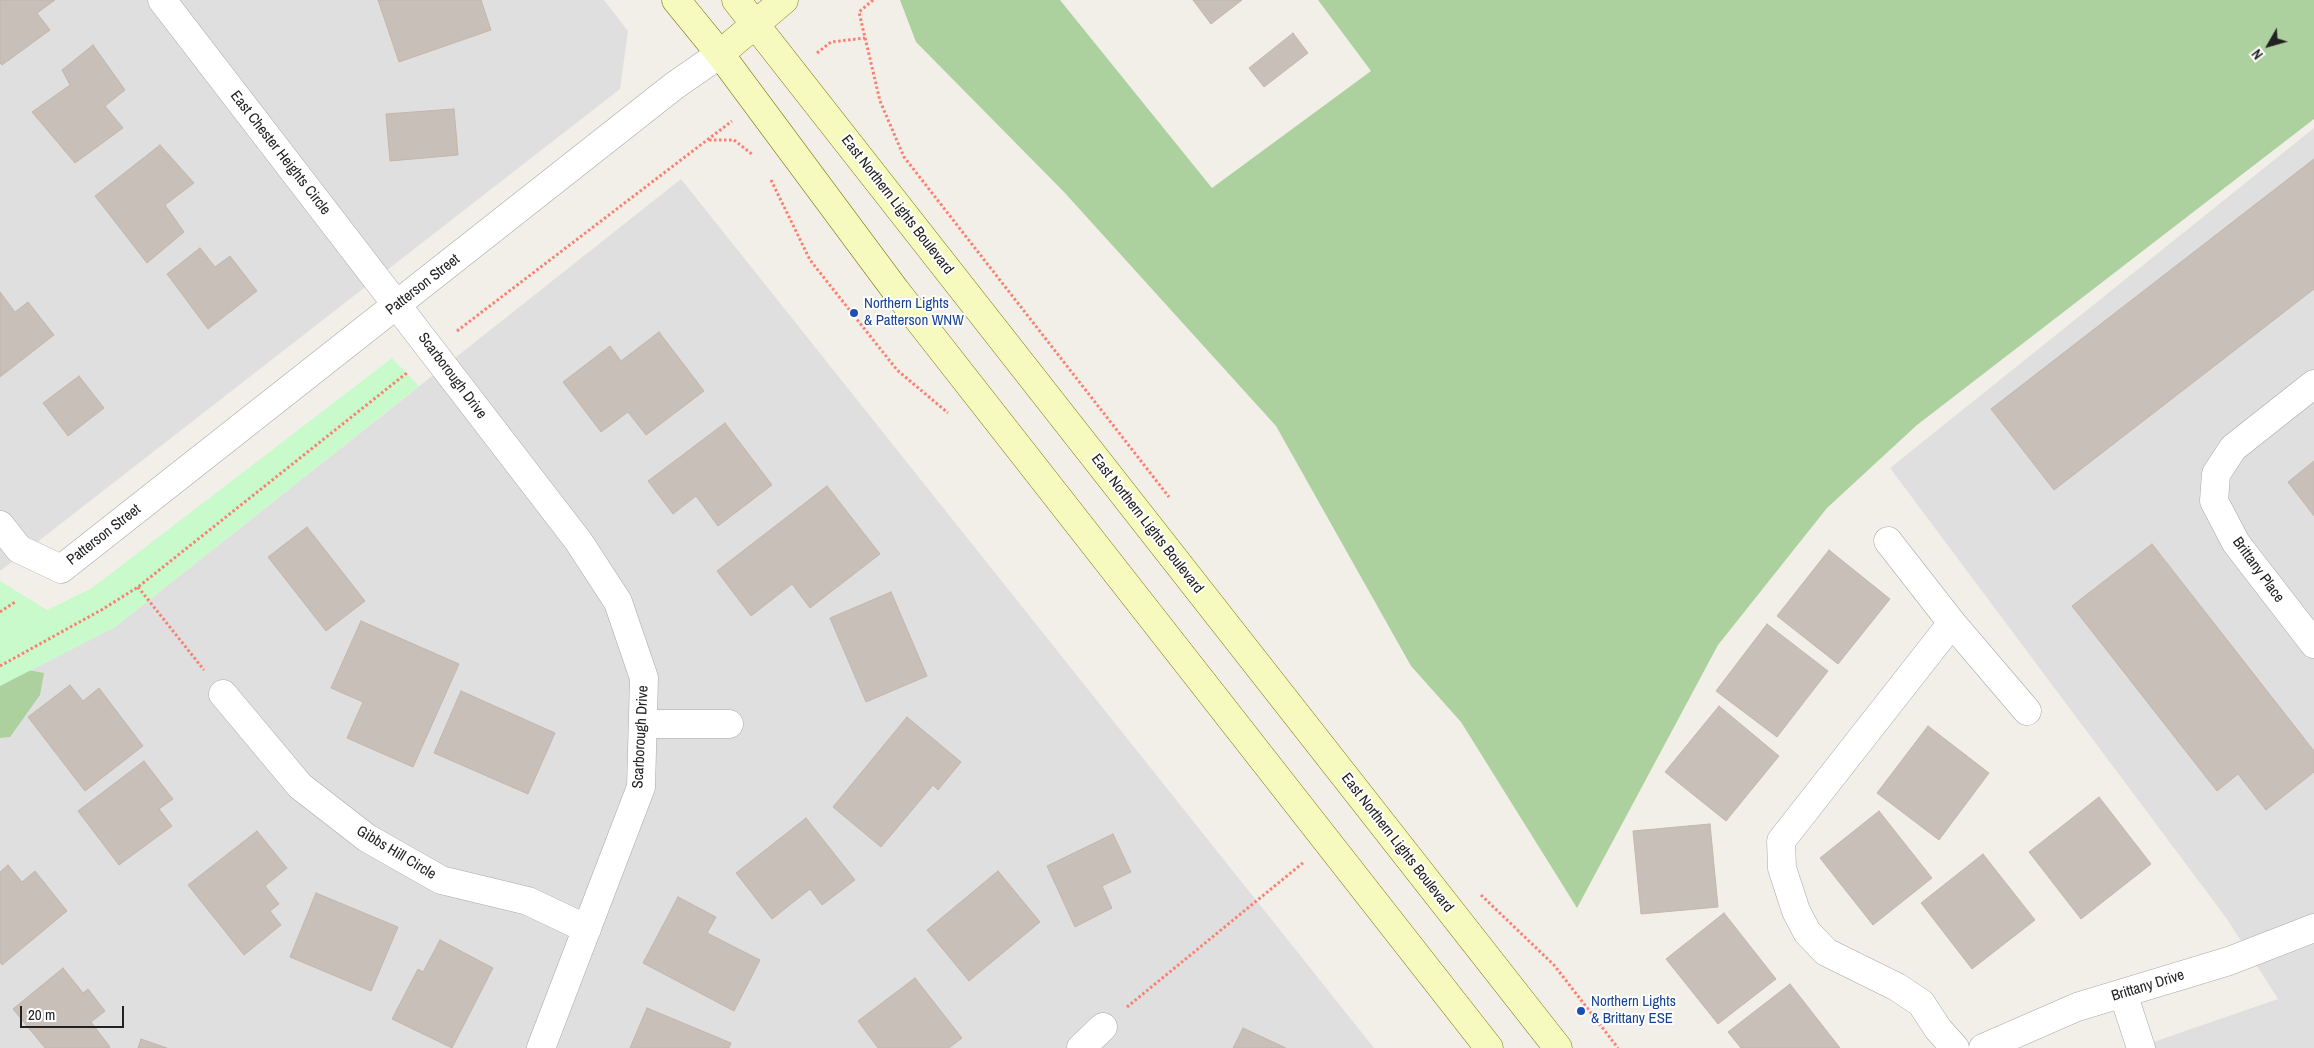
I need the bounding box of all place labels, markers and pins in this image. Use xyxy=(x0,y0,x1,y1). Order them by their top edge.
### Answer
place label: Northern Lights & Patterson WNW xyxy=(864,295,964,330)
marker: Northern Lights & Patterson WNW xyxy=(848,307,860,319)
place label: Northern Lights & Brittany ESE xyxy=(1591,993,1676,1028)
marker: Northern Lights & Brittany ESE xyxy=(1575,1005,1587,1017)

